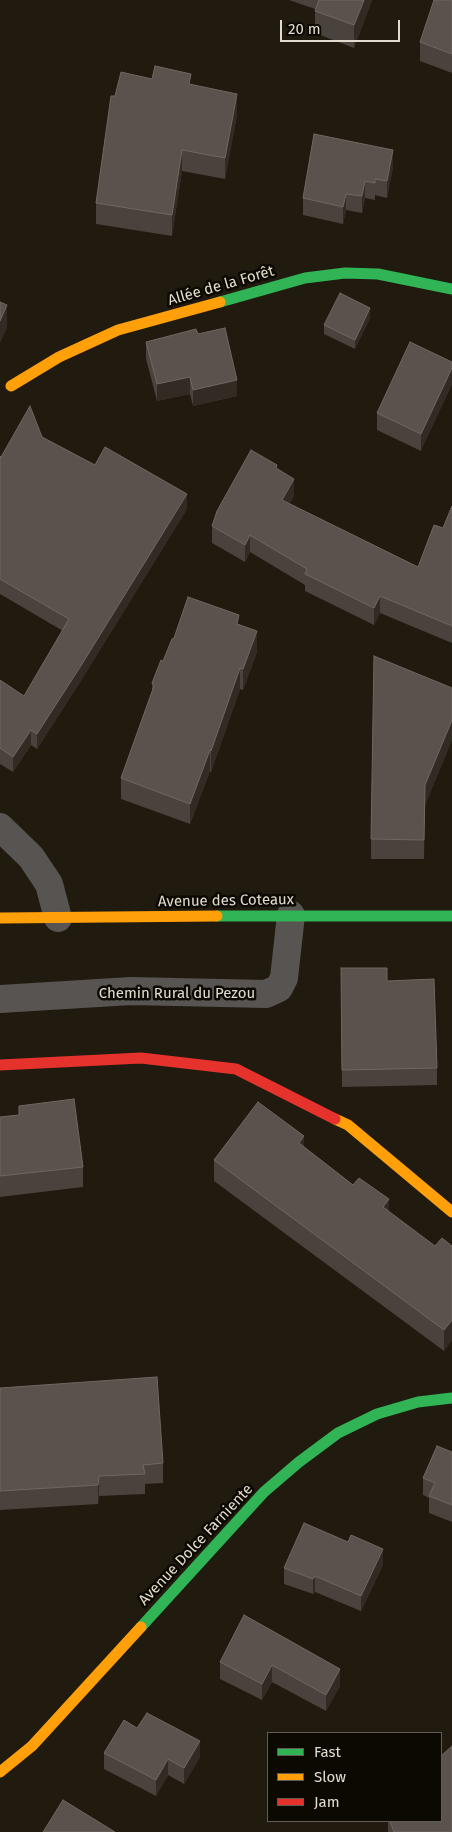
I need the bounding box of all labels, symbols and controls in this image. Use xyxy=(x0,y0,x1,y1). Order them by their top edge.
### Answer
scale bar xyxy=(282,10,402,42)
text: 20 m xyxy=(288,20,321,38)
street label: Allée de la Forêt xyxy=(166,262,276,310)
street label: Avenue des Coteaux xyxy=(158,891,294,911)
street label: Chemin Rural du Pezou xyxy=(99,985,255,1003)
street label: Avenue Dolce Farniente xyxy=(135,1481,257,1609)
legend xyxy=(267,1732,442,1822)
text: Fast xyxy=(314,1743,341,1761)
text: Slow xyxy=(314,1768,346,1786)
text: Jam xyxy=(314,1793,340,1811)

